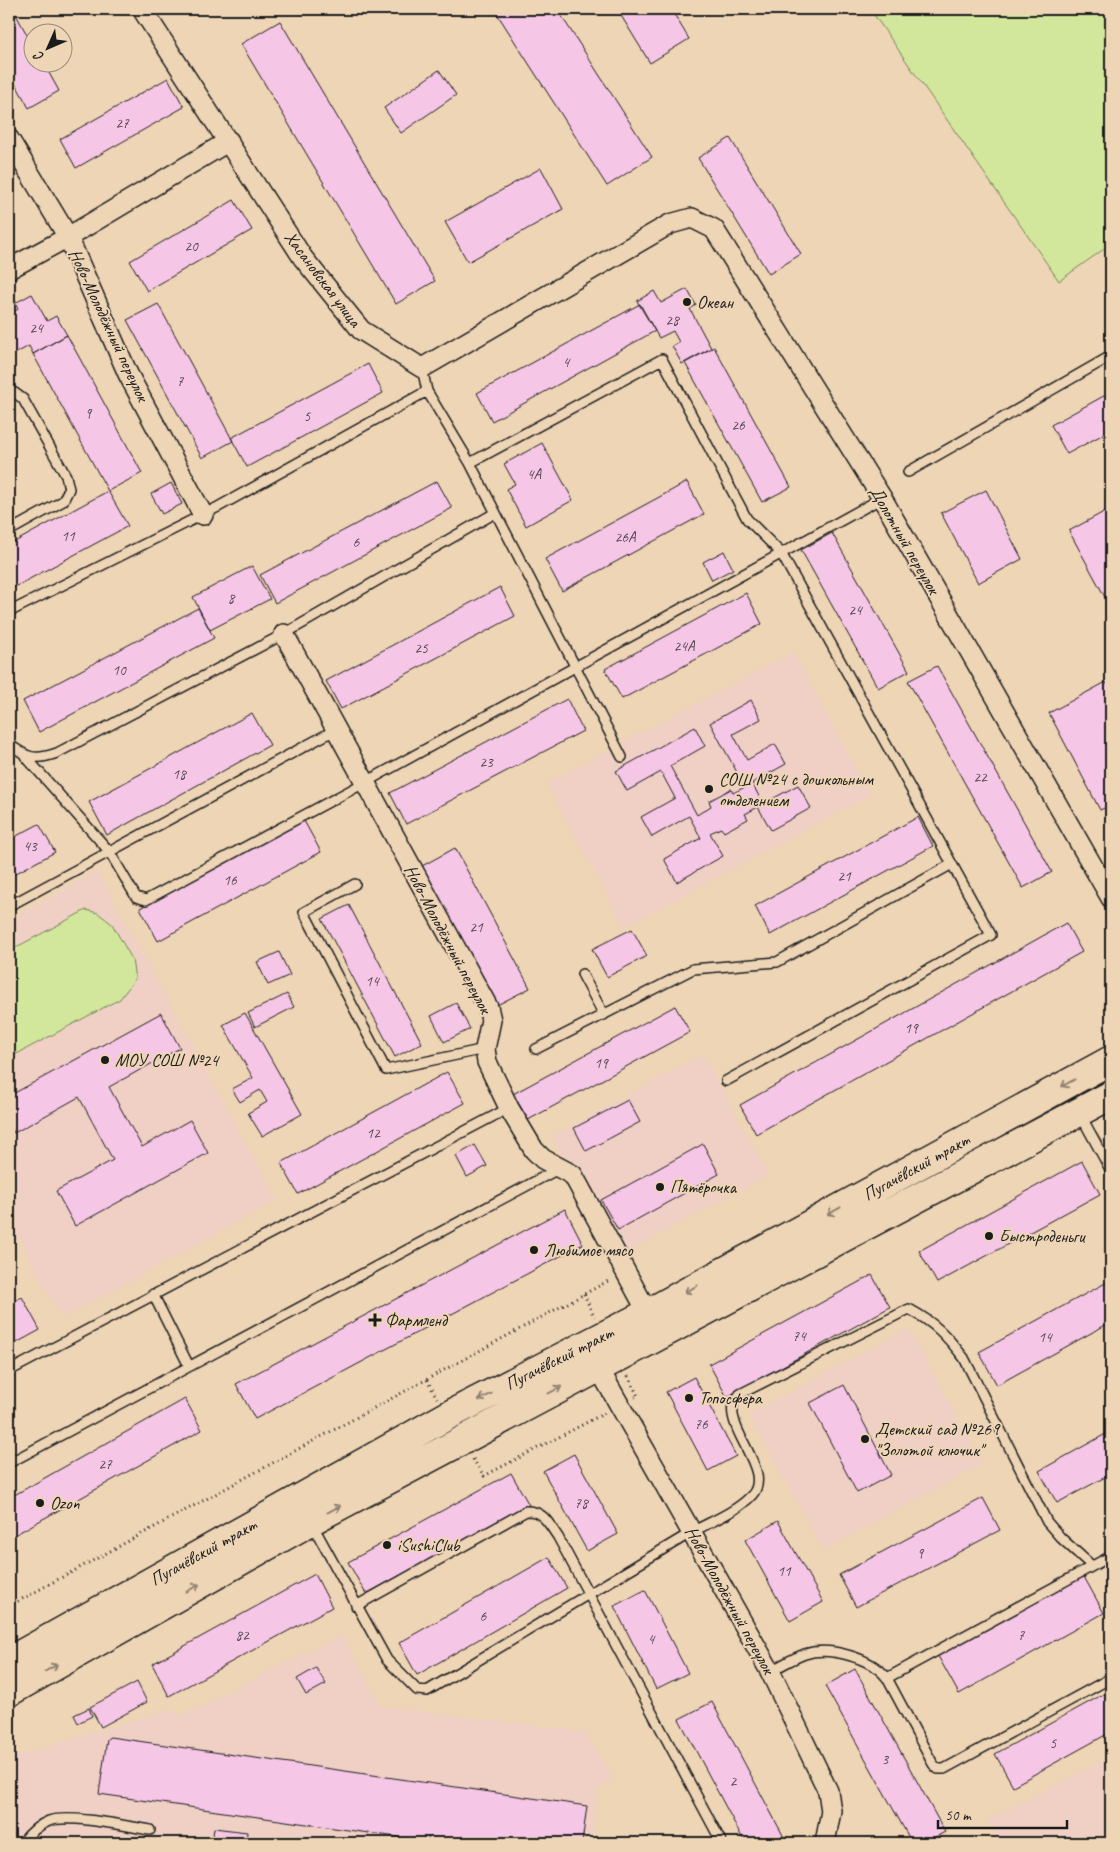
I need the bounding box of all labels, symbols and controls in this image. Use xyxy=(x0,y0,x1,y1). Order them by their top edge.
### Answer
north arrow xyxy=(22,22,72,72)
text: С xyxy=(29,47,48,65)
house number: 27 xyxy=(115,114,130,133)
street label: Хасановская улица xyxy=(280,227,367,333)
house number: 20 xyxy=(184,237,199,256)
street label: Ново-Молодёжный переулок xyxy=(64,245,155,407)
place label: Океан xyxy=(697,291,735,313)
marker: Океан xyxy=(681,296,693,308)
house number: 28 xyxy=(665,311,680,330)
house number: 24 xyxy=(29,319,44,338)
house number: 4 xyxy=(563,353,571,372)
house number: 7 xyxy=(177,372,185,391)
house number: 9 xyxy=(85,404,93,423)
house number: 5 xyxy=(304,407,312,426)
house number: 26 xyxy=(731,416,746,435)
house number: 4А xyxy=(527,465,543,484)
street label: Долотный переулок xyxy=(865,482,946,600)
house number: 11 xyxy=(61,527,76,546)
house number: 26А xyxy=(614,528,637,547)
house number: 6 xyxy=(353,533,361,552)
house number: 8 xyxy=(228,589,236,608)
house number: 24 xyxy=(848,601,863,620)
house number: 24А xyxy=(673,637,696,656)
house number: 25 xyxy=(414,639,429,658)
house number: 10 xyxy=(112,661,127,680)
house number: 23 xyxy=(479,753,494,772)
house number: 18 xyxy=(172,765,187,784)
place label: СОШ №24 с дошкольным отделением xyxy=(719,768,875,811)
house number: 22 xyxy=(973,768,988,787)
marker: СОШ №24 с дошкольным отделением xyxy=(703,783,715,795)
house number: 43 xyxy=(23,837,38,856)
street label: Ново-Молодёжный переулок xyxy=(399,861,498,1019)
house number: 21 xyxy=(837,867,852,886)
house number: 16 xyxy=(223,871,238,890)
house number: 21 xyxy=(469,918,484,937)
house number: 14 xyxy=(365,972,380,991)
house number: 19 xyxy=(904,1019,919,1038)
place label: МОУ СОШ №24 xyxy=(115,1049,220,1071)
marker: МОУ СОШ №24 xyxy=(99,1054,111,1066)
house number: 19 xyxy=(594,1054,609,1073)
one-way arrow xyxy=(1061,1078,1076,1088)
house number: 12 xyxy=(366,1124,381,1143)
street label: Пугачёвский тракт xyxy=(859,1128,975,1205)
place label: Пятёрочка xyxy=(670,1176,738,1198)
marker: Пятёрочка xyxy=(654,1181,666,1193)
one-way arrow xyxy=(826,1206,841,1216)
place label: Быстроденьги xyxy=(999,1225,1086,1247)
marker: Быстроденьги xyxy=(983,1230,995,1242)
place label: Любимое мясо xyxy=(544,1239,634,1261)
marker: Любимое мясо xyxy=(528,1244,540,1256)
one-way arrow xyxy=(684,1285,699,1294)
place label: Фармленд xyxy=(385,1309,449,1331)
marker: Фармленд xyxy=(369,1314,381,1326)
street label: Пугачёвский тракт xyxy=(501,1321,618,1395)
house number: 74 xyxy=(792,1327,807,1346)
house number: 14 xyxy=(1038,1328,1053,1347)
one-way arrow xyxy=(547,1385,562,1395)
place label: Топосфера xyxy=(699,1387,763,1409)
marker: Топосфера xyxy=(683,1392,695,1404)
one-way arrow xyxy=(478,1393,493,1402)
house number: 76 xyxy=(694,1415,709,1434)
place label: Детский сад №269 "Золотой ключик" xyxy=(875,1418,1001,1461)
marker: Детский сад №269 "Золотой ключик" xyxy=(859,1433,871,1445)
house number: 27 xyxy=(98,1455,113,1474)
place label: Ozon xyxy=(50,1492,80,1514)
house number: 78 xyxy=(574,1494,589,1513)
marker: Ozon xyxy=(34,1497,46,1509)
one-way arrow xyxy=(327,1503,341,1513)
street label: Пугачёвский тракт xyxy=(146,1513,262,1590)
street label: Ново-Молодёжный переулок xyxy=(680,1522,781,1680)
place label: iSushiClub xyxy=(397,1534,461,1556)
marker: iSushiClub xyxy=(381,1539,393,1551)
house number: 9 xyxy=(917,1544,925,1563)
house number: 11 xyxy=(777,1562,792,1581)
one-way arrow xyxy=(185,1583,200,1593)
house number: 6 xyxy=(480,1607,488,1626)
house number: 82 xyxy=(235,1626,250,1645)
house number: 7 xyxy=(1018,1626,1026,1645)
house number: 4 xyxy=(648,1630,656,1649)
one-way arrow xyxy=(44,1663,58,1673)
house number: 5 xyxy=(1050,1734,1058,1753)
house number: 3 xyxy=(882,1750,890,1769)
house number: 2 xyxy=(730,1772,738,1791)
scale bar xyxy=(938,1797,1066,1829)
text: 50 m xyxy=(945,1806,972,1825)

